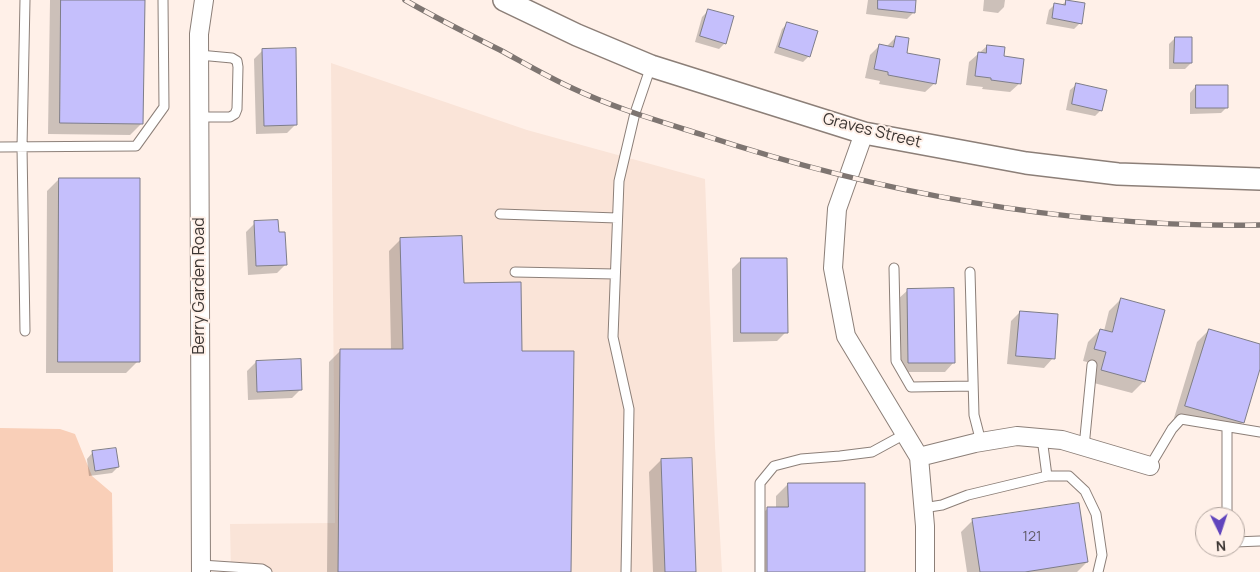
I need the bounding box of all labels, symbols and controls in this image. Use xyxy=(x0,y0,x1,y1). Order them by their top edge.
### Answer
street label: Graves Street xyxy=(821,109,923,153)
street label: Berry Garden Road xyxy=(190,217,210,355)
north arrow xyxy=(1195,507,1245,557)
house number: 121 xyxy=(1023,529,1041,545)
text: N xyxy=(1215,537,1227,556)

